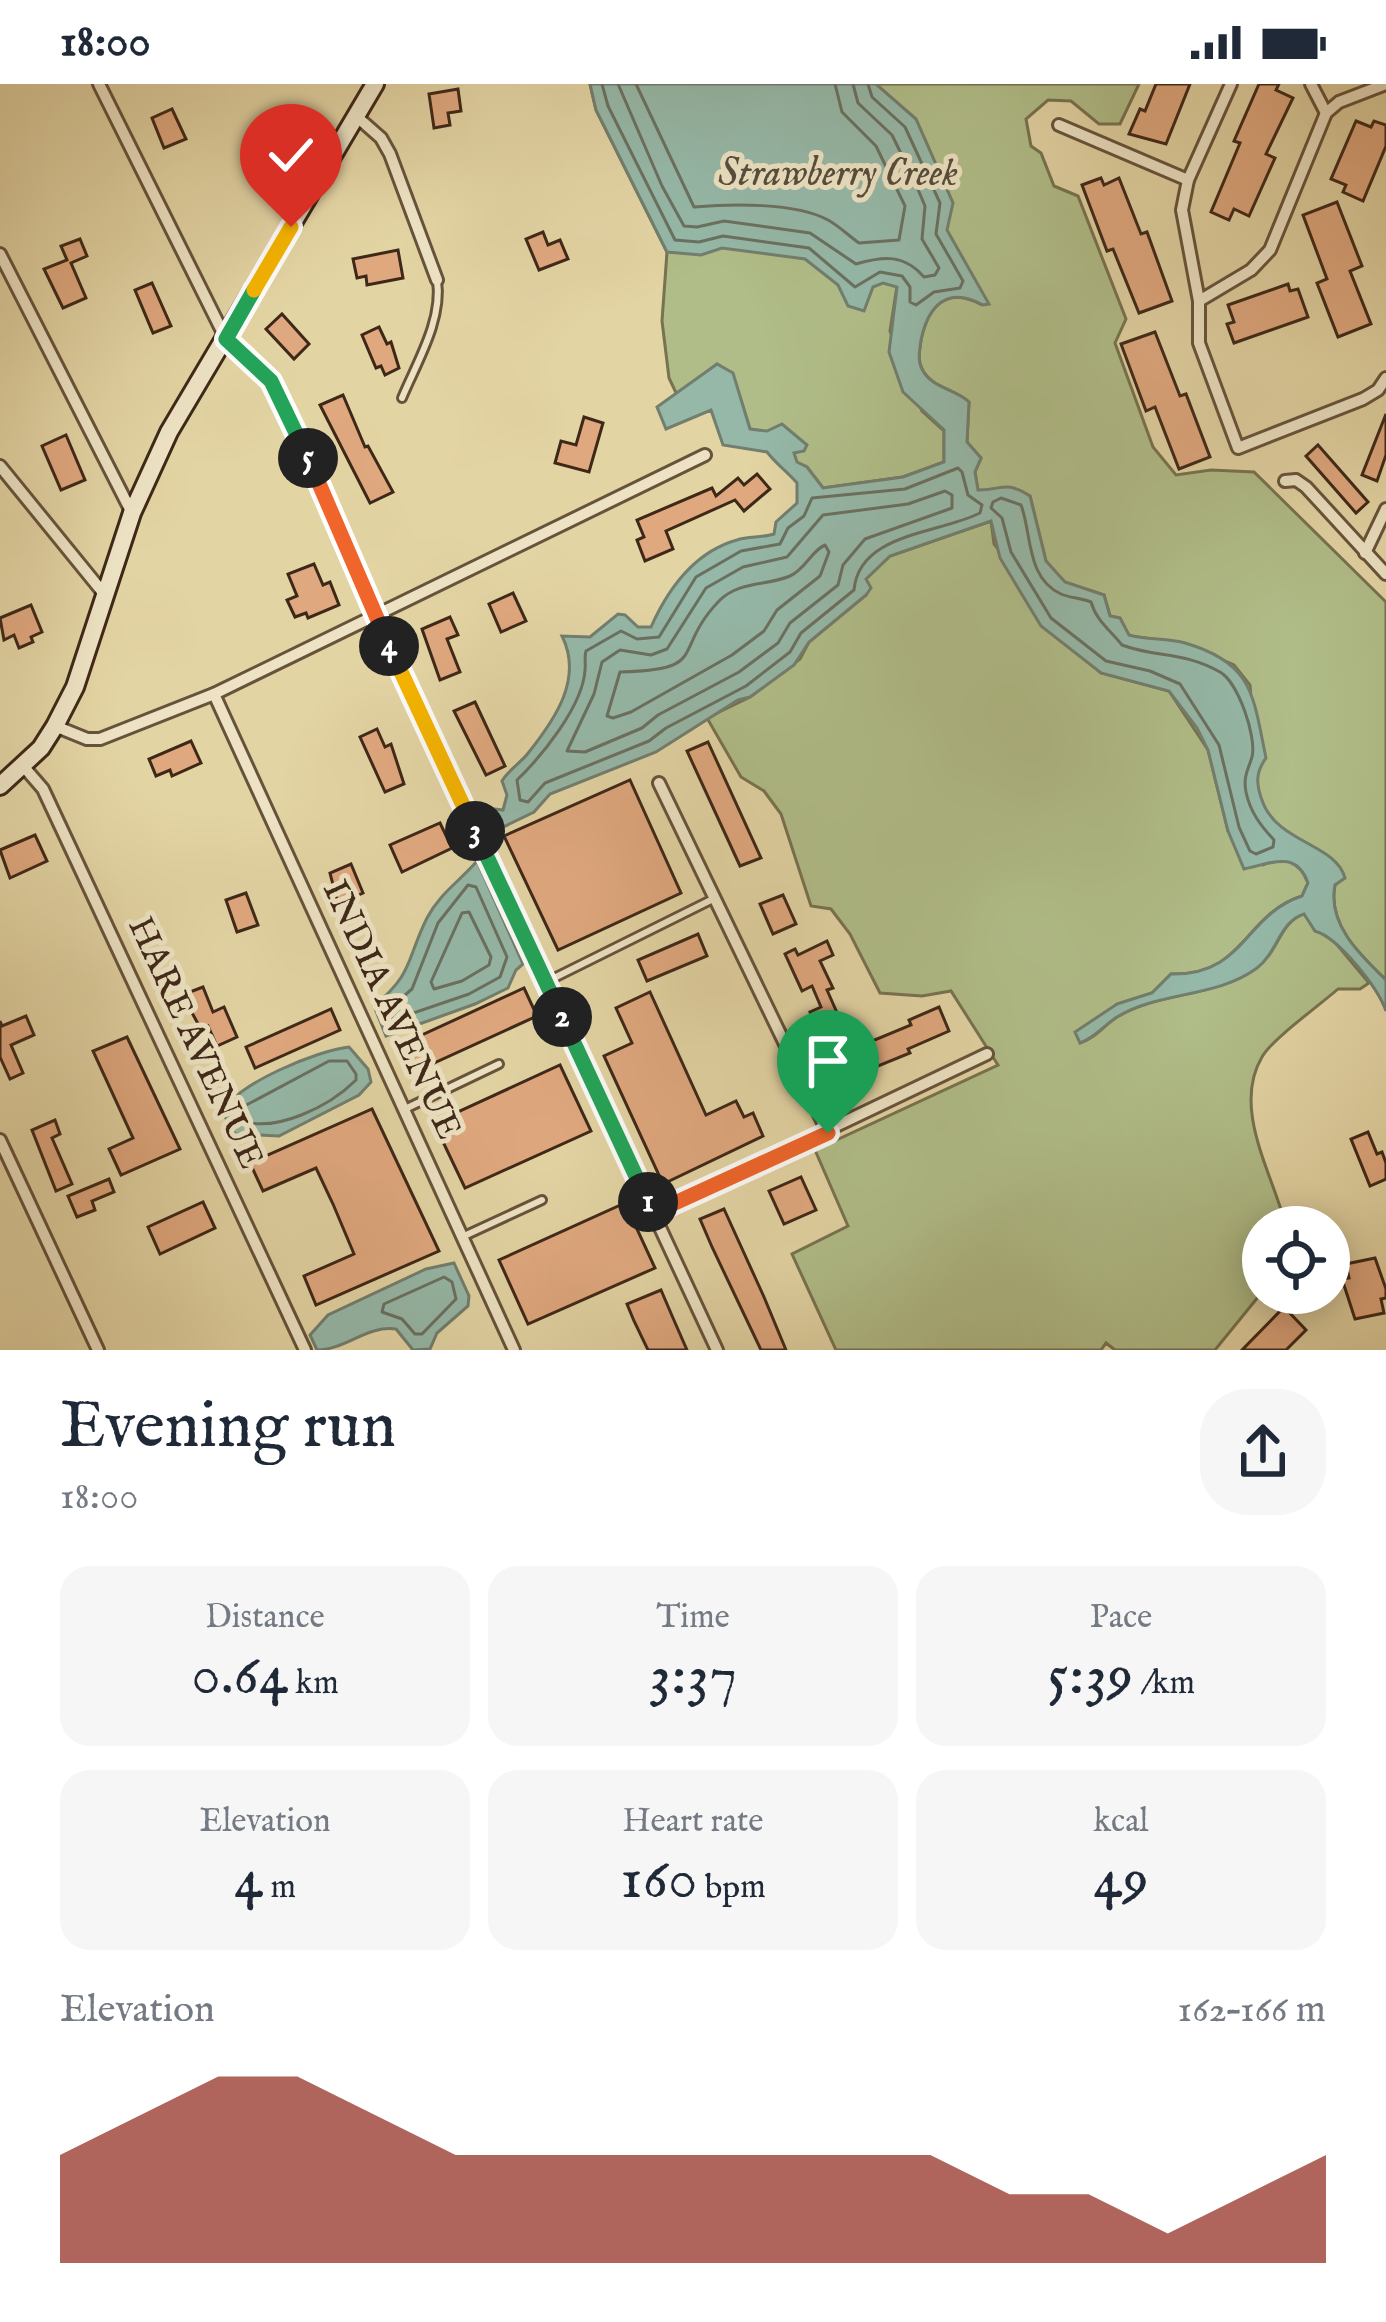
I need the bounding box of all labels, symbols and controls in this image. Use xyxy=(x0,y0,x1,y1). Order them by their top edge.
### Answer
text: 18:00 xyxy=(60,14,150,71)
pin xyxy=(240,104,342,227)
icon: check xyxy=(258,122,324,188)
water label: Strawberry Creek xyxy=(718,150,958,199)
pin: 5 xyxy=(278,428,338,488)
text: 5 xyxy=(302,437,314,479)
pin: 4 xyxy=(359,616,419,676)
text: 4 xyxy=(381,625,397,667)
pin: 3 xyxy=(445,801,505,861)
text: 3 xyxy=(469,810,481,852)
street label: INDIA AVENUE xyxy=(311,873,471,1147)
street label: HARE AVENUE xyxy=(116,910,274,1176)
pin: 2 xyxy=(532,987,592,1047)
text: 2 xyxy=(554,996,570,1038)
pin xyxy=(777,1010,879,1133)
icon: arrive xyxy=(795,1028,861,1094)
pin: 1 xyxy=(618,1172,678,1232)
text: 1 xyxy=(642,1181,654,1223)
map controls xyxy=(1242,1206,1350,1314)
button: locate xyxy=(1242,1206,1350,1314)
text: Evening run xyxy=(60,1386,396,1470)
button: share xyxy=(1200,1389,1326,1515)
text: 18:00 xyxy=(60,1473,138,1522)
text: Distance xyxy=(205,1597,325,1639)
text: Time xyxy=(656,1597,730,1639)
text: Pace xyxy=(1090,1597,1152,1639)
text: 0.64 xyxy=(191,1639,288,1715)
text: 3:37 xyxy=(649,1639,737,1715)
text: 5:39 xyxy=(1047,1639,1133,1715)
text: km xyxy=(288,1663,339,1705)
text: /km xyxy=(1133,1663,1195,1705)
text: Elevation xyxy=(200,1801,330,1843)
text: Heart rate xyxy=(623,1801,763,1843)
text: kcal xyxy=(1094,1801,1149,1843)
text: 4 xyxy=(234,1843,263,1919)
text: 160 xyxy=(620,1843,698,1919)
text: 49 xyxy=(1093,1843,1149,1919)
text: m xyxy=(263,1867,296,1909)
text: bpm xyxy=(698,1867,766,1909)
text: Elevation xyxy=(60,1986,215,2035)
text: 162–166 m xyxy=(1178,1986,1326,2035)

